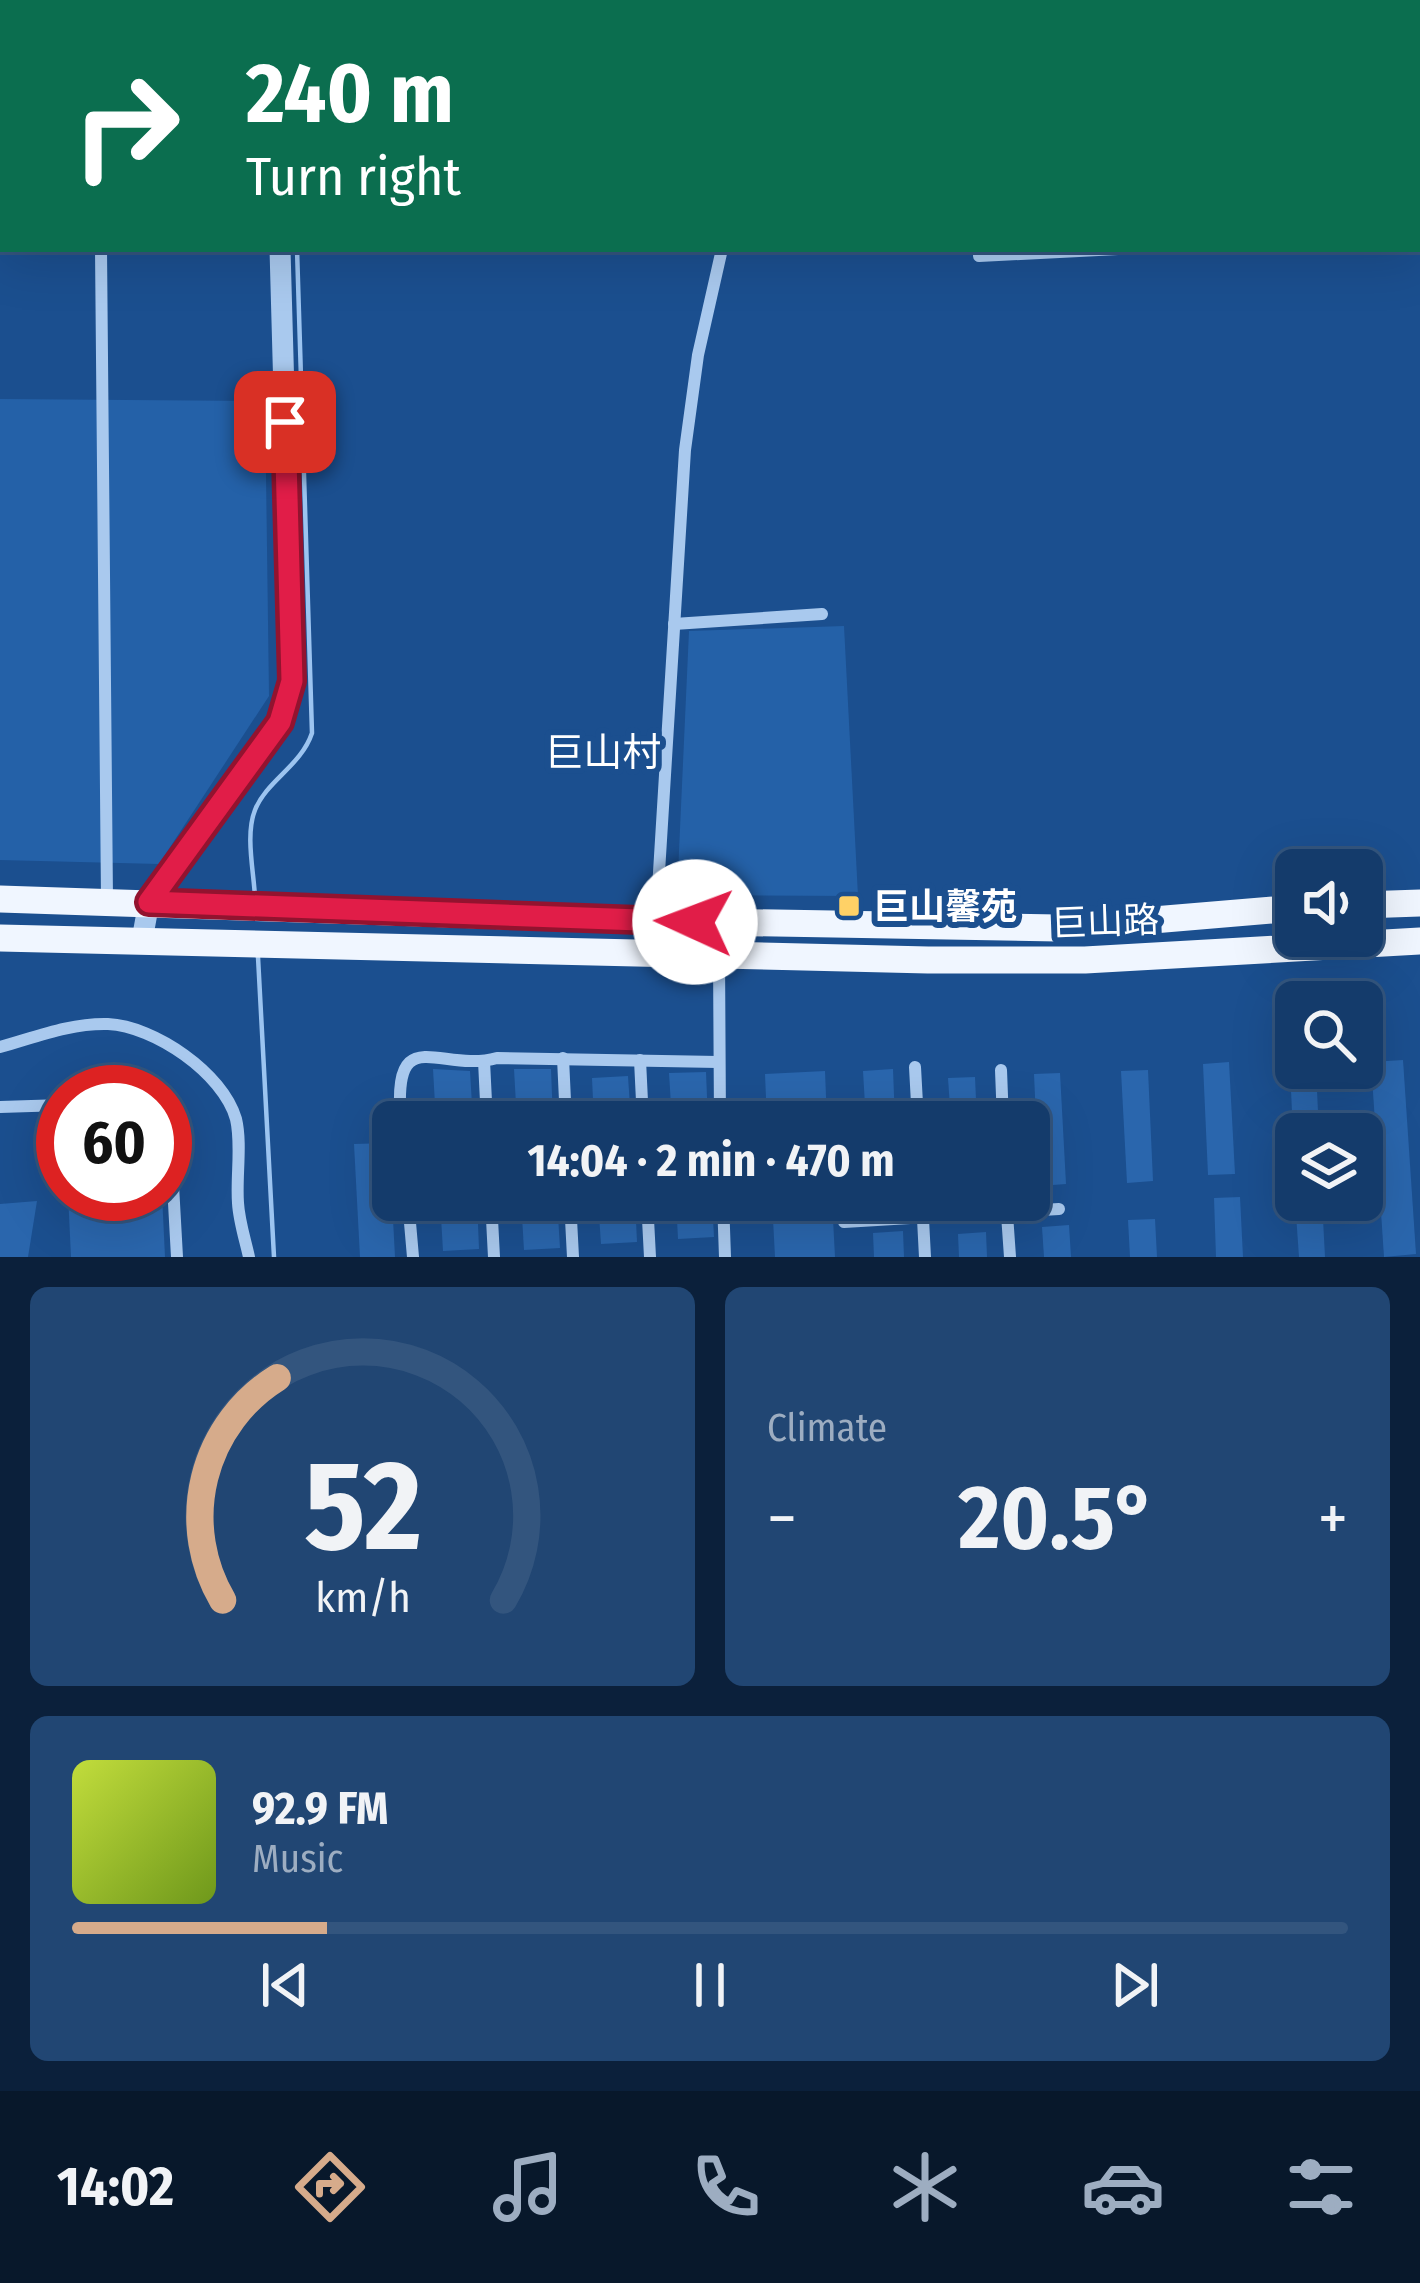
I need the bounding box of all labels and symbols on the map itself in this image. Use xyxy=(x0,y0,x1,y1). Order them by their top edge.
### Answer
pin xyxy=(234,371,336,473)
district label: 巨山村 xyxy=(544,730,662,776)
position arrow xyxy=(632,859,758,985)
place label: 巨山馨苑 xyxy=(873,885,1017,929)
marker: 巨山馨苑 xyxy=(836,893,862,919)
street label: 巨山路 xyxy=(1050,898,1160,946)
speed limit sign: 60 xyxy=(36,1065,192,1221)

